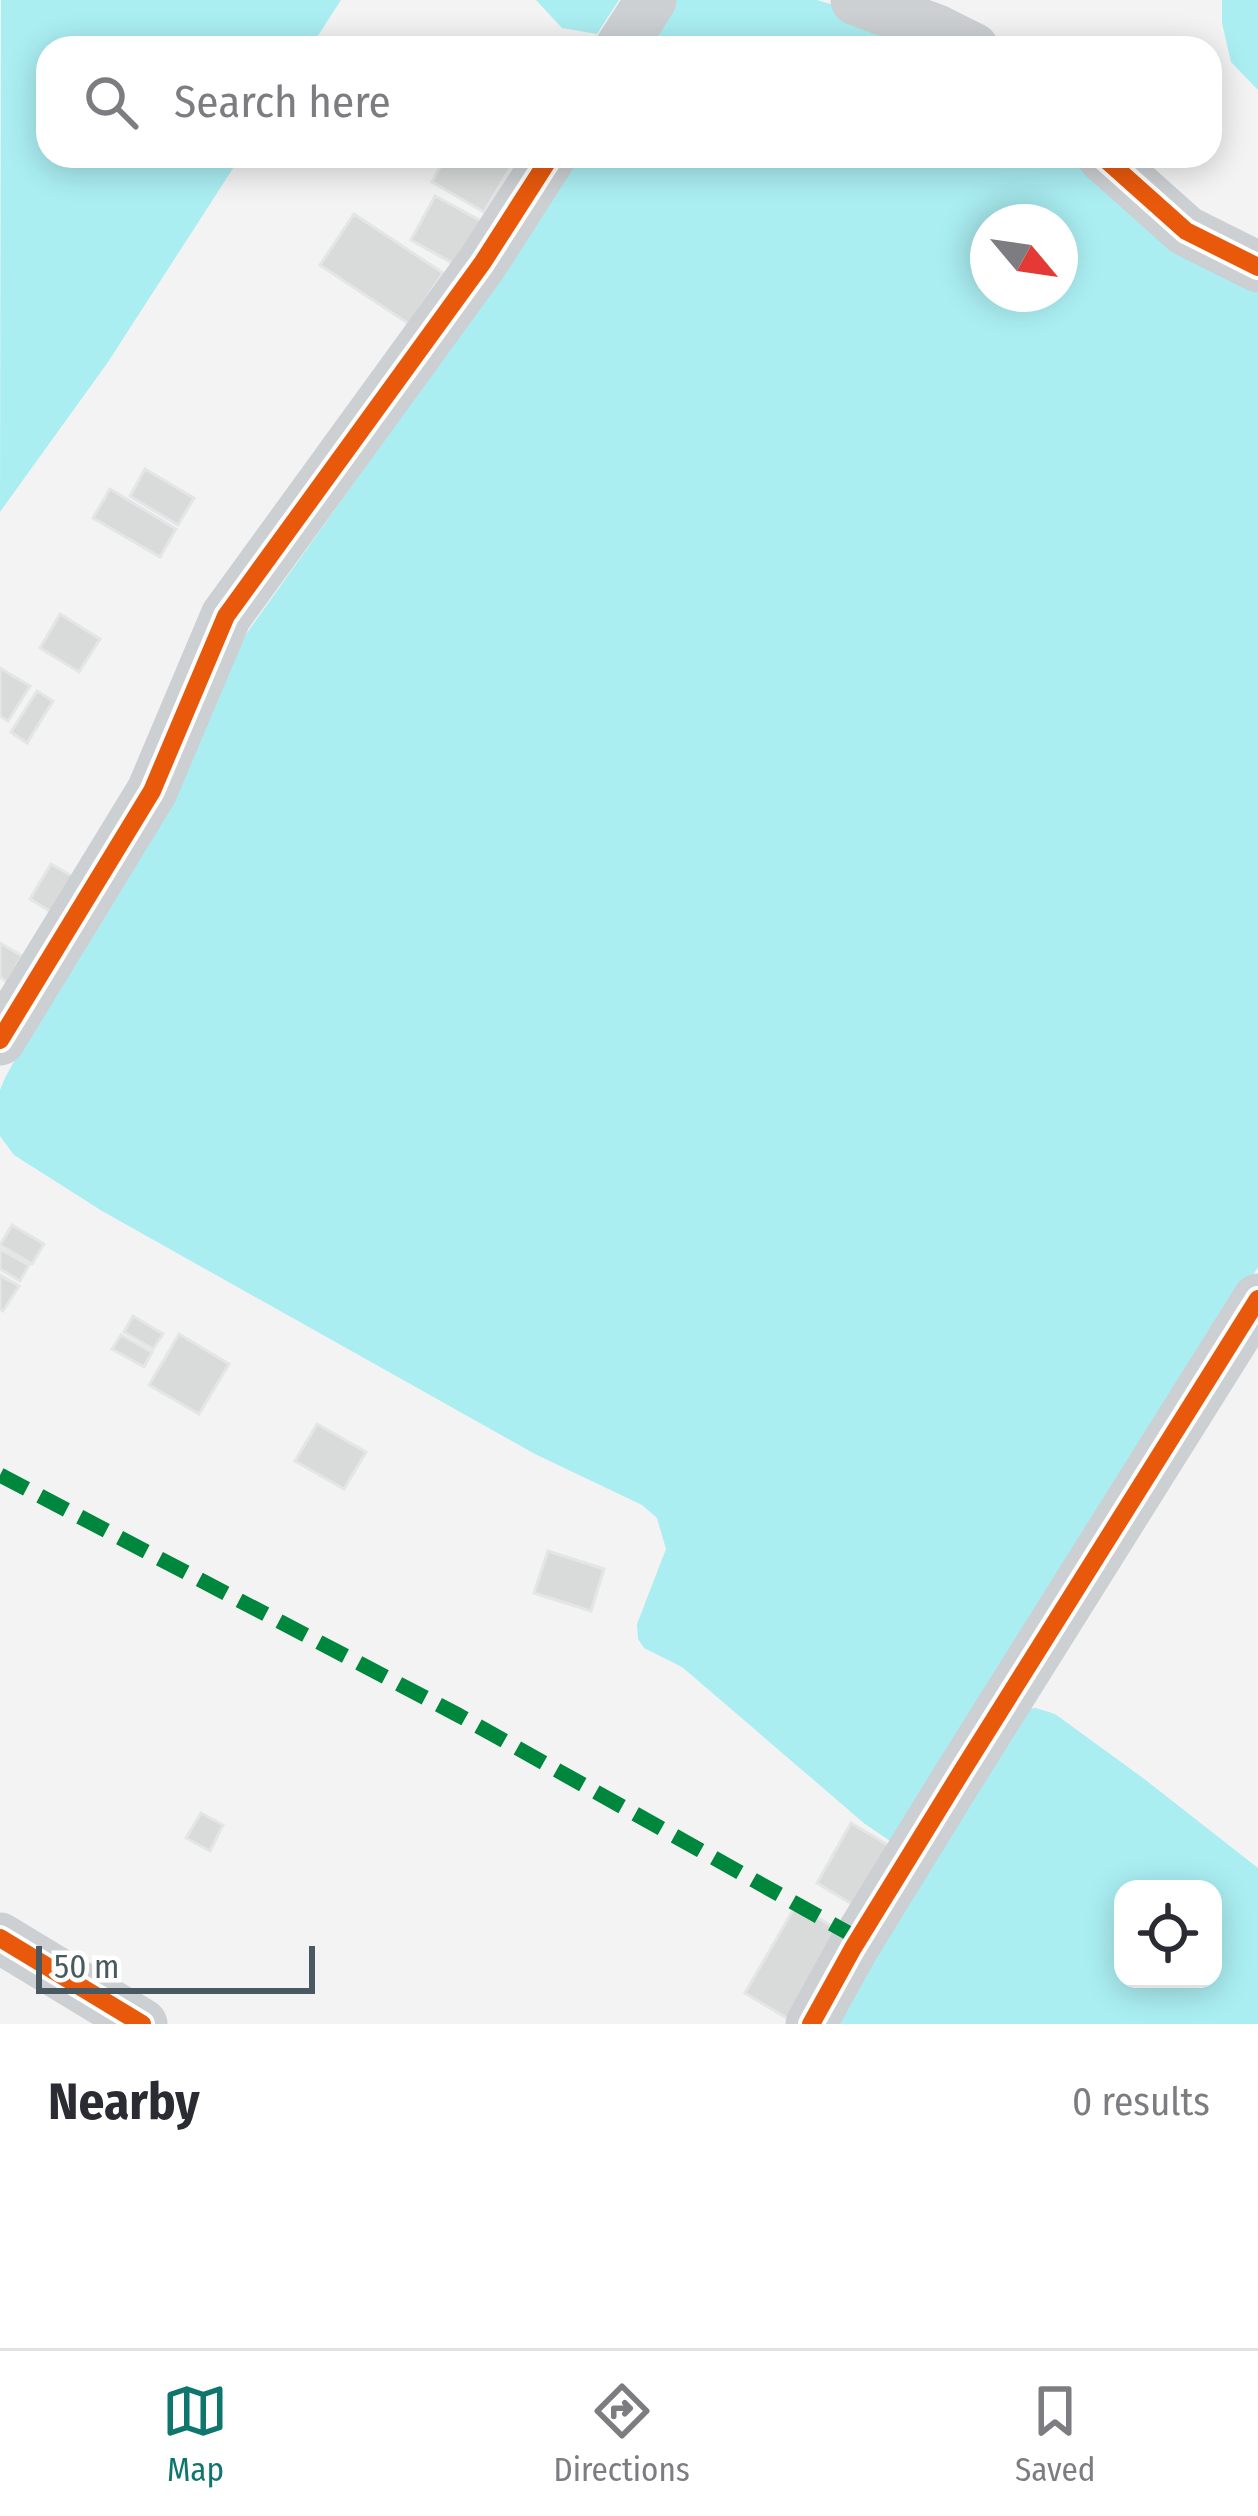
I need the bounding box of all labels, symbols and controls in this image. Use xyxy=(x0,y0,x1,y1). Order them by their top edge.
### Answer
search box xyxy=(36,36,1222,168)
icon: search xyxy=(78,69,144,135)
text: Search here xyxy=(174,75,391,129)
north arrow xyxy=(970,204,1078,312)
map controls xyxy=(1114,1880,1222,1988)
button: locate xyxy=(1114,1880,1222,1988)
scale bar xyxy=(36,1940,315,1993)
text: 50 m xyxy=(54,1947,119,1987)
text: Nearby xyxy=(48,2071,200,2133)
text: 0 results xyxy=(1072,2079,1210,2125)
tab: Map xyxy=(162,2378,228,2490)
tab: Directions xyxy=(553,2378,690,2490)
tab: Saved xyxy=(1015,2378,1095,2490)

